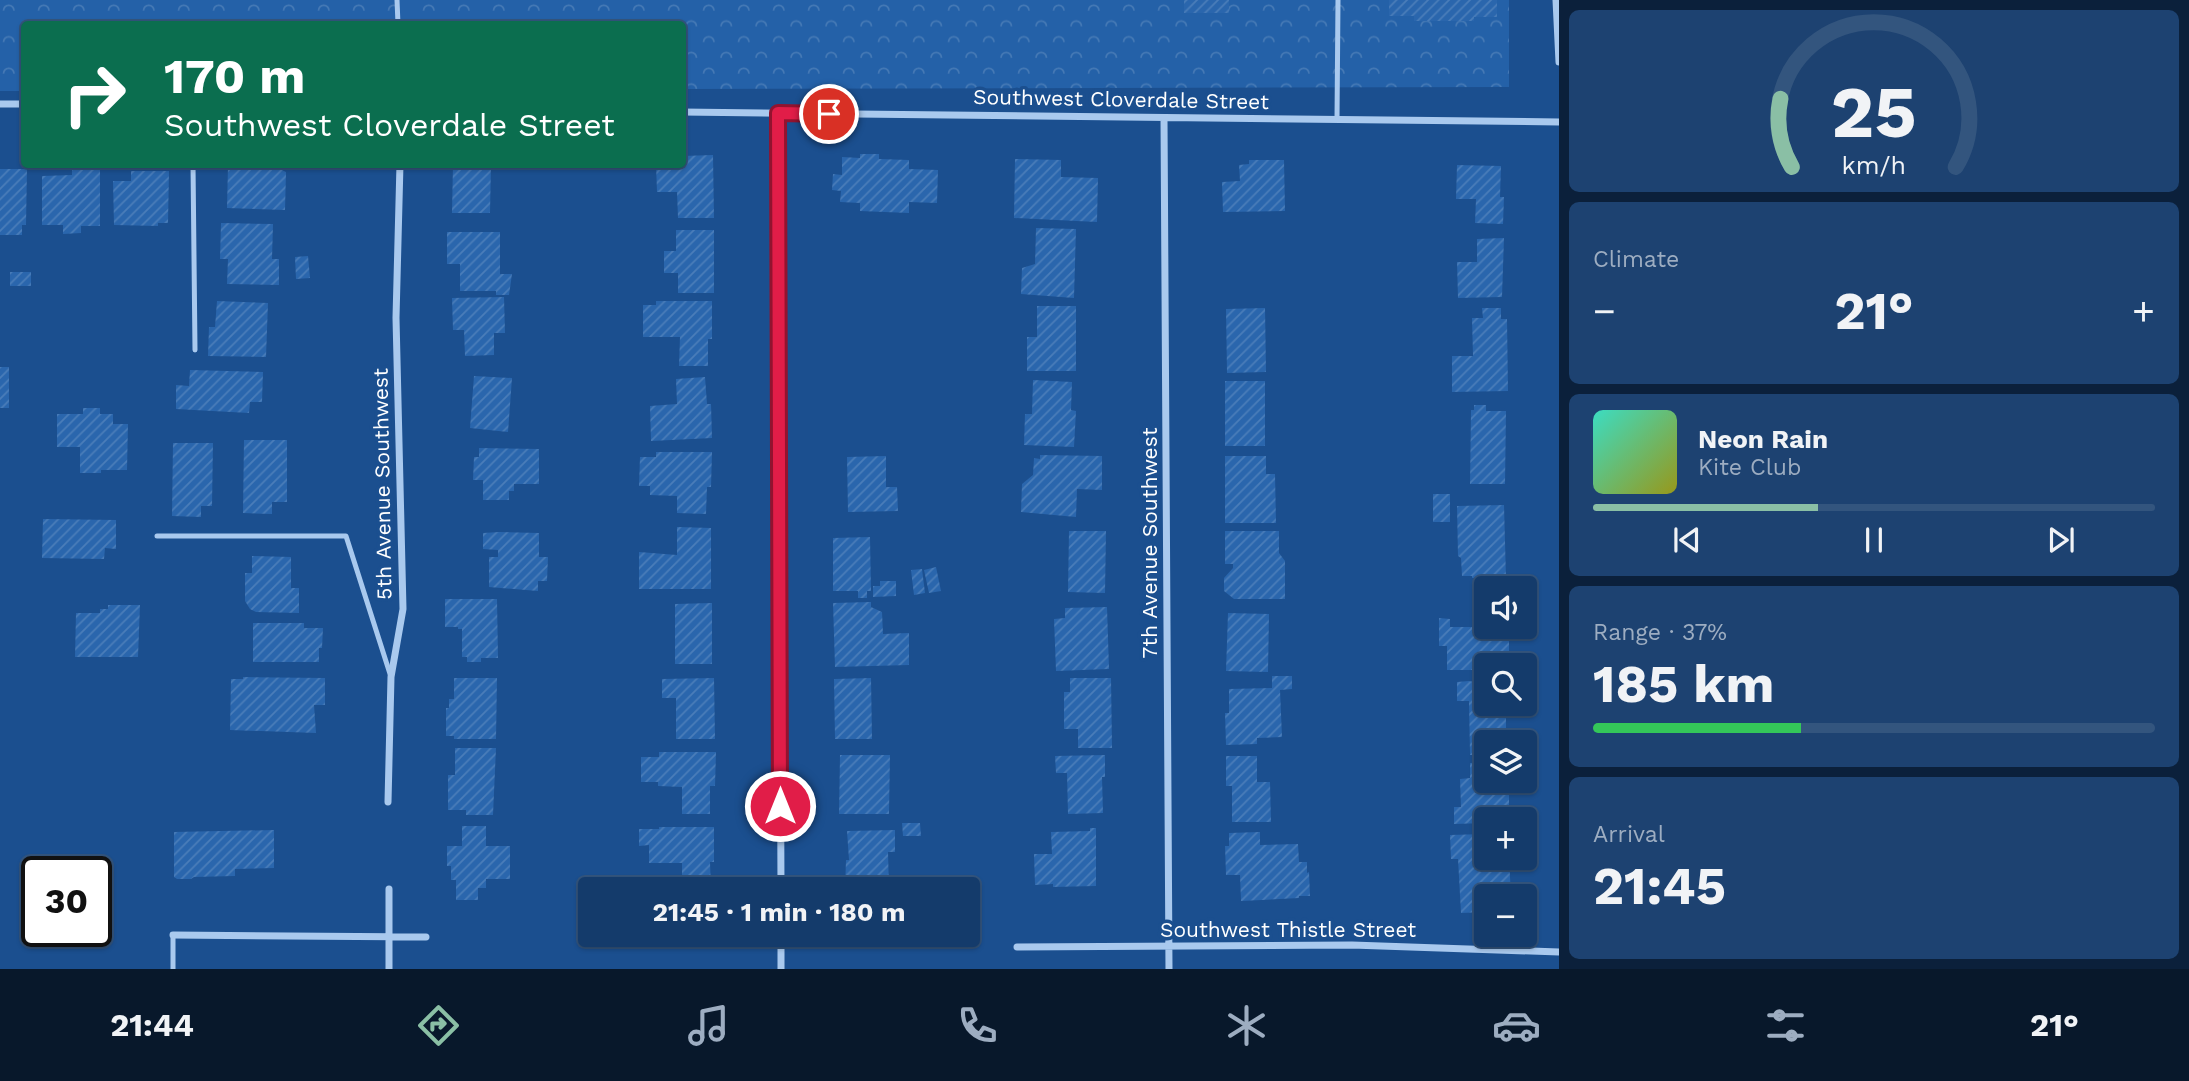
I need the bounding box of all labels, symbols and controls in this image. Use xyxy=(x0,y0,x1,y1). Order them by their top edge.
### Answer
text: 170 m xyxy=(164,47,305,105)
icon: right xyxy=(49,49,140,140)
text: 25 xyxy=(1831,69,1917,155)
pin xyxy=(799,84,859,144)
street label: Southwest Cloverdale Street xyxy=(973,84,1269,114)
icon: arrive xyxy=(810,95,848,133)
text: Southwest Cloverdale Street xyxy=(164,106,615,144)
text: km/h xyxy=(1842,151,1906,180)
text: Climate xyxy=(1593,246,1679,273)
text: 21° xyxy=(1834,281,1914,342)
text: − xyxy=(1593,289,1616,333)
text: + xyxy=(2132,289,2155,333)
street label: 5th Avenue Southwest xyxy=(367,368,397,600)
text: Neon Rain xyxy=(1698,424,1828,454)
street label: 7th Avenue Southwest xyxy=(1137,427,1162,659)
text: Kite Club xyxy=(1698,454,1801,481)
icon: previous xyxy=(1668,521,1706,559)
icon: pause xyxy=(1855,521,1893,559)
icon: next xyxy=(2042,521,2080,559)
map controls xyxy=(1474,576,1537,947)
button: sound xyxy=(1474,576,1537,639)
text: Range · 37% xyxy=(1593,619,1727,646)
button: search xyxy=(1474,653,1537,716)
text: 185 km xyxy=(1593,654,1774,715)
button: layers xyxy=(1474,730,1537,793)
position arrow xyxy=(743,769,817,843)
button: + xyxy=(1474,807,1537,870)
text: Arrival xyxy=(1593,821,1665,848)
speed limit sign: 30 xyxy=(21,856,112,947)
text: 21:45 xyxy=(1593,856,1726,917)
button: − xyxy=(1474,884,1537,947)
text: 21:45 · 1 min · 180 m xyxy=(652,897,906,927)
street label: Southwest Thistle Street xyxy=(1160,917,1416,942)
icon: directions xyxy=(414,1001,463,1050)
icon: music xyxy=(684,1001,733,1050)
icon: phone xyxy=(953,1001,1002,1050)
icon: climate xyxy=(1222,1001,1271,1050)
icon: car xyxy=(1492,1001,1541,1050)
icon: filters xyxy=(1761,1001,1810,1050)
text: 21:44 xyxy=(110,1006,194,1044)
text: 21° xyxy=(2030,1006,2079,1044)

